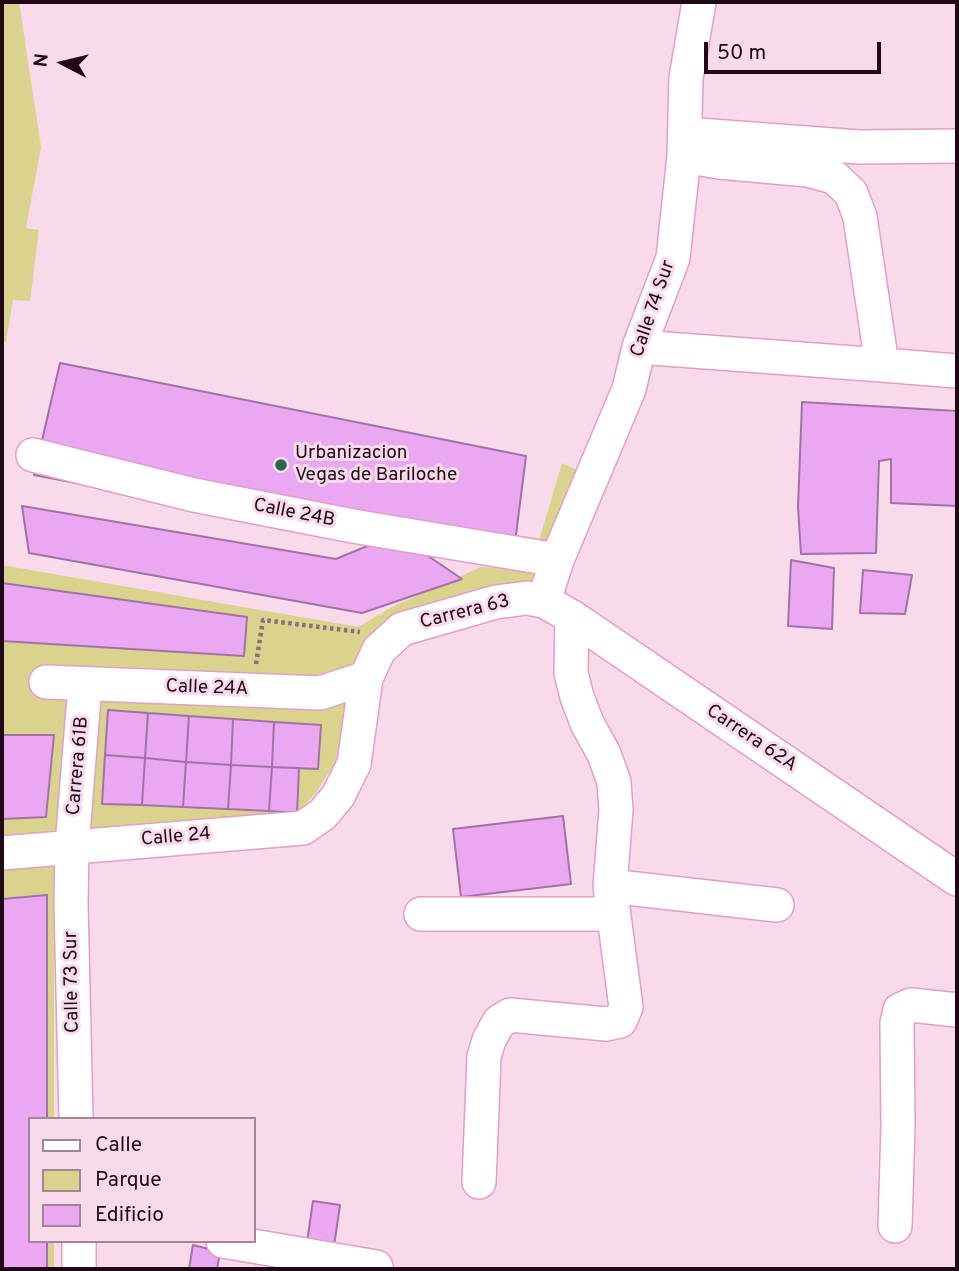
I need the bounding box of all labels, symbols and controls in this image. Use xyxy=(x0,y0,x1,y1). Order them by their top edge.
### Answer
north arrow xyxy=(28,28,98,98)
scale bar xyxy=(707,28,884,72)
text: 50 m xyxy=(717,40,766,67)
text: N xyxy=(29,52,55,69)
street label: Calle 74 Sur xyxy=(627,258,681,360)
place label: Urbanizacion Vegas de Bariloche xyxy=(295,443,457,487)
marker: Urbanizacion Vegas de Bariloche xyxy=(273,457,289,473)
street label: Calle 24B xyxy=(251,495,337,533)
street label: Carrera 63 xyxy=(418,591,512,635)
street label: Calle 24A xyxy=(165,676,249,702)
street label: Carrera 62A xyxy=(701,700,801,778)
street label: Carrera 61B xyxy=(63,715,95,817)
street label: Calle 24 xyxy=(140,824,212,852)
street label: Calle 73 Sur xyxy=(61,931,85,1033)
legend xyxy=(28,1117,256,1243)
text: Calle xyxy=(95,1132,142,1159)
text: Parque xyxy=(95,1167,162,1194)
text: Edificio xyxy=(95,1202,164,1229)

